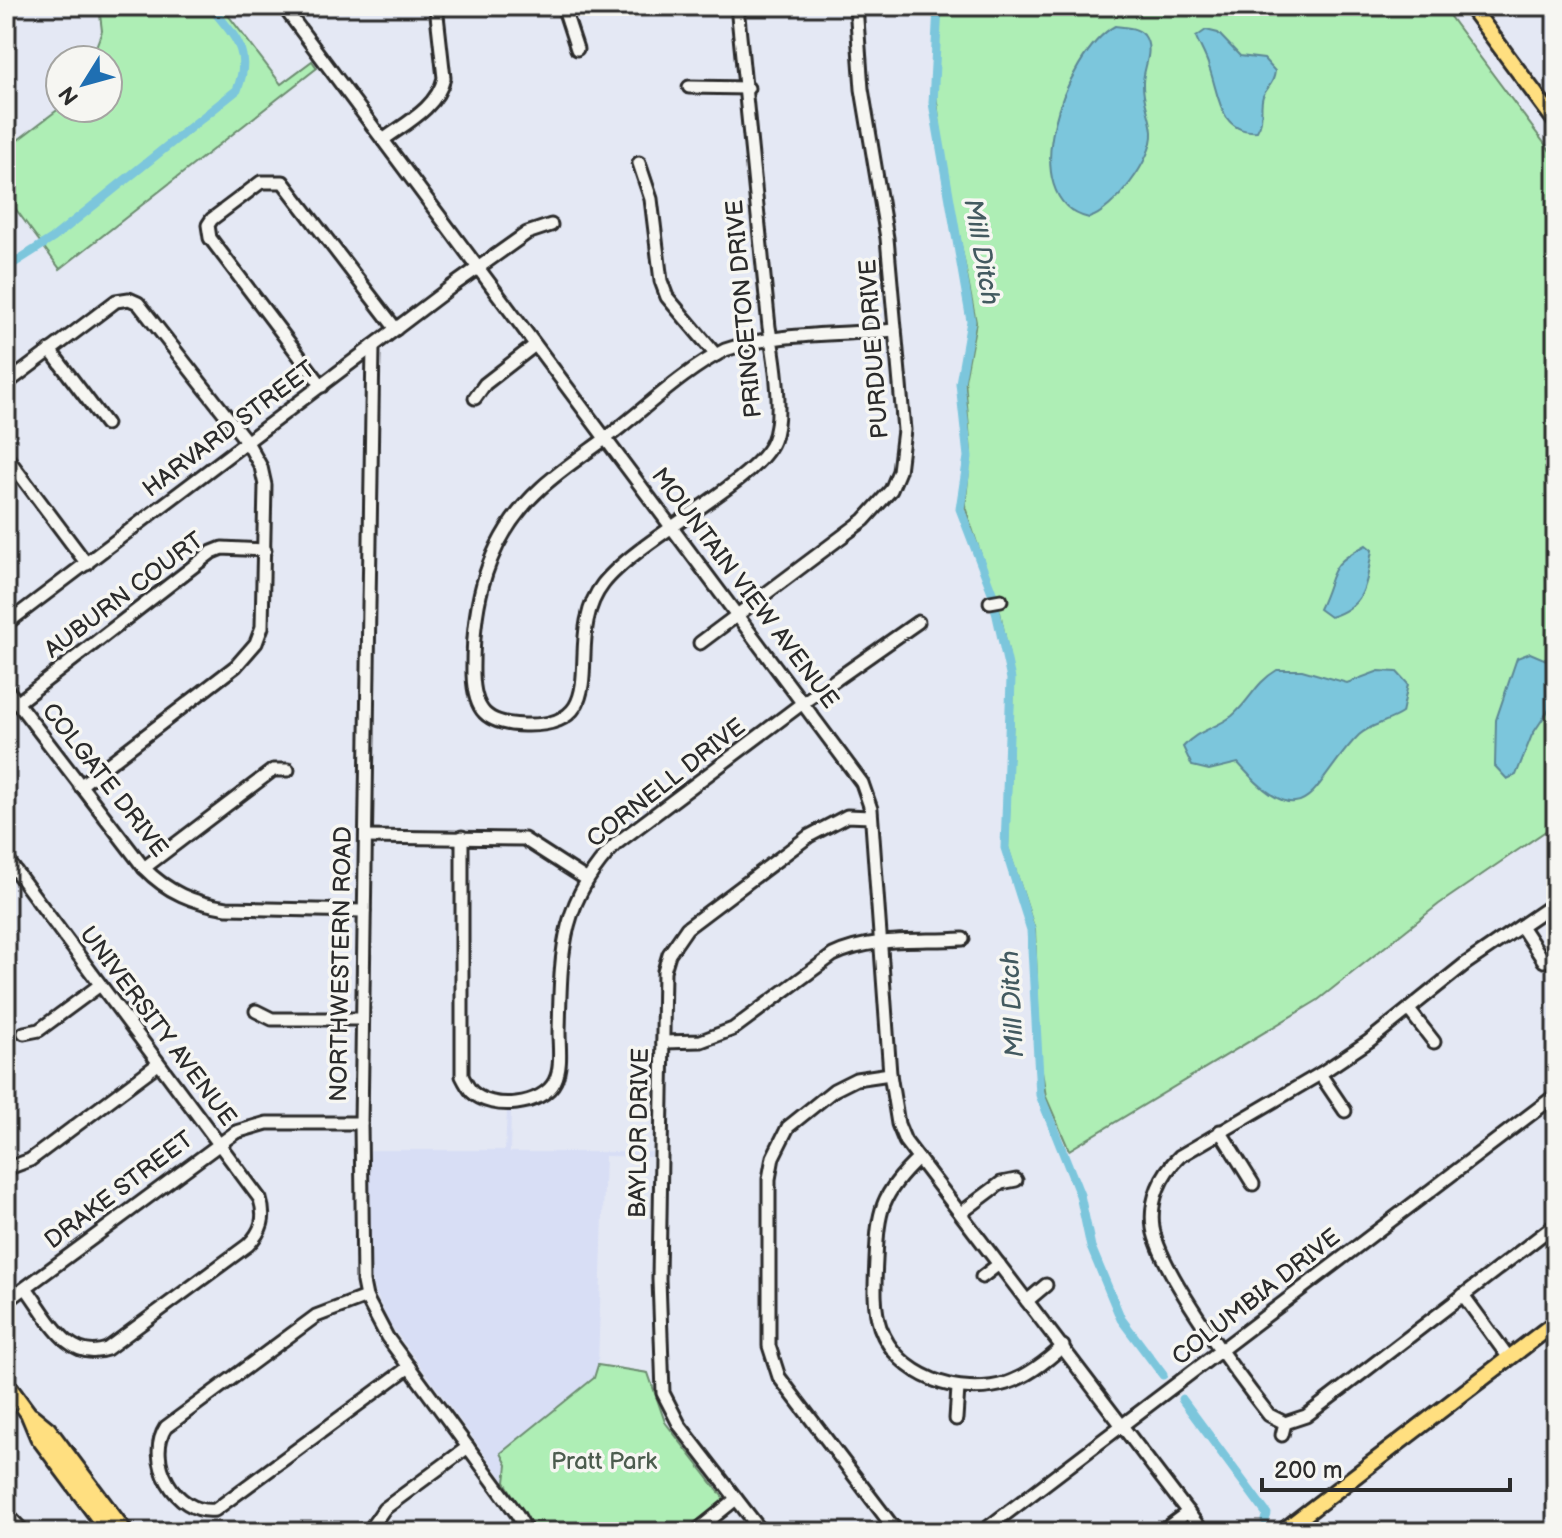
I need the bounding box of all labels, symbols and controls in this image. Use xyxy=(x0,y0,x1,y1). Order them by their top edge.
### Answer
north arrow xyxy=(44,44,124,124)
text: N xyxy=(53,80,85,110)
water label: Mill Ditch xyxy=(956,196,1006,308)
street label: PRINCETON DRIVE xyxy=(720,199,768,419)
street label: PURDUE DRIVE xyxy=(853,258,895,440)
street label: HARVARD STREET xyxy=(137,354,322,503)
street label: MOUNTAIN VIEW AVENUE xyxy=(645,462,845,714)
street label: AUBURN COURT xyxy=(39,525,210,664)
street label: COLGATE DRIVE xyxy=(36,697,174,863)
street label: CORNELL DRIVE xyxy=(581,712,751,854)
street label: NORTHWESTERN ROAD xyxy=(324,826,358,1102)
street label: UNIVERSITY AVENUE xyxy=(73,920,243,1132)
water label: Mill Ditch xyxy=(995,950,1031,1058)
street label: BAYLOR DRIVE xyxy=(623,1048,655,1218)
street label: DRAKE STREET xyxy=(39,1124,199,1255)
street label: COLUMBIA DRIVE xyxy=(1166,1222,1346,1372)
scale bar xyxy=(1262,1442,1510,1492)
park label: Pratt Park xyxy=(551,1447,657,1476)
text: 200 m xyxy=(1274,1456,1343,1485)

